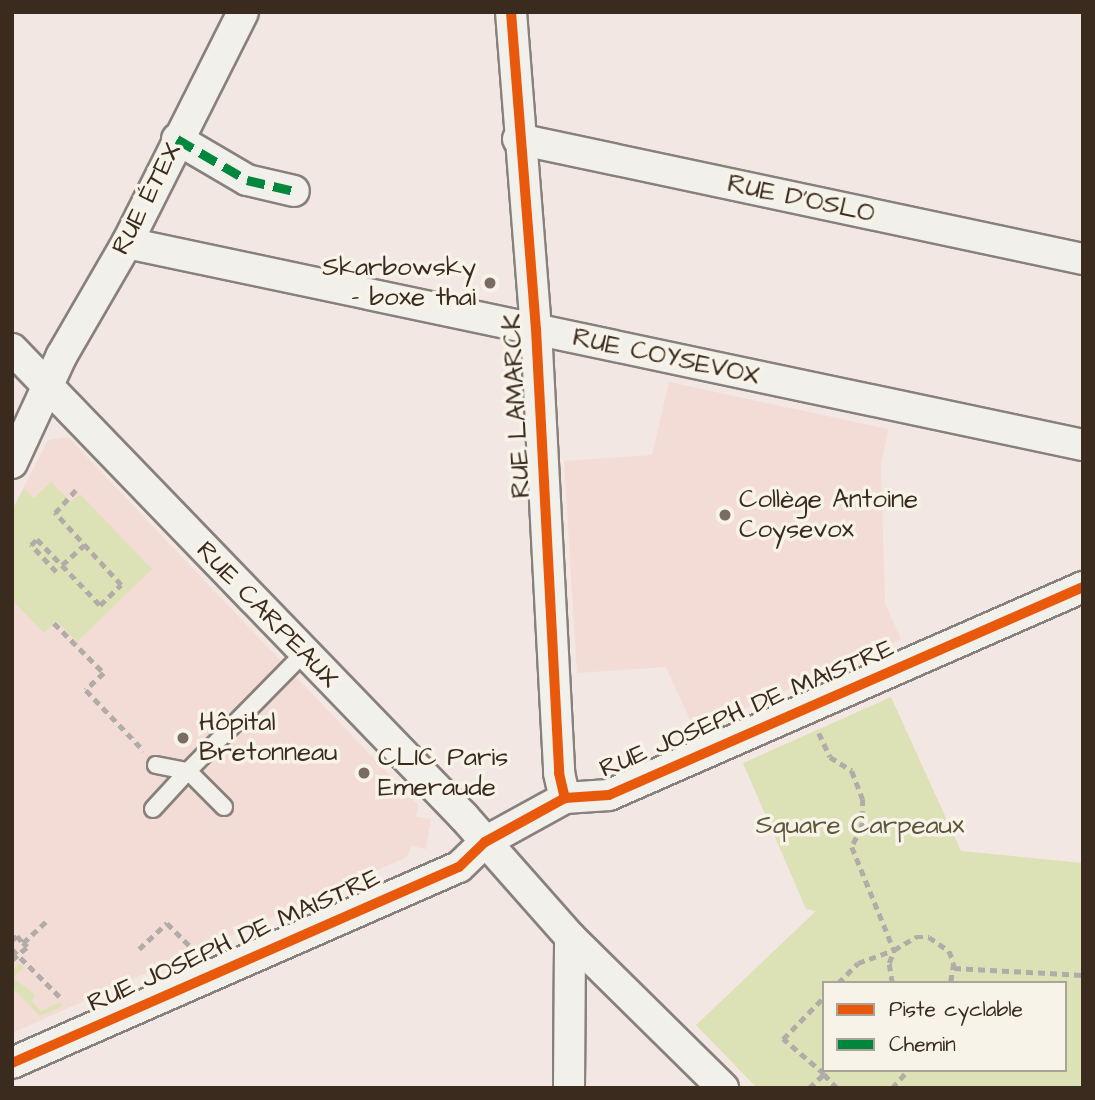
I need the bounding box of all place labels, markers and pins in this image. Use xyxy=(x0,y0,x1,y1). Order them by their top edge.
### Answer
place label: Skarbowsky - boxe thai xyxy=(322,252,476,314)
marker: Skarbowsky - boxe thai xyxy=(482,275,498,291)
place label: Collège Antoine Coysevox xyxy=(739,484,918,546)
marker: Collège Antoine Coysevox xyxy=(717,507,733,523)
place label: Hôpital Bretonneau xyxy=(199,707,338,768)
marker: Hôpital Bretonneau xyxy=(173,728,193,748)
place label: CLIC Paris Emeraude xyxy=(378,742,508,804)
marker: CLIC Paris Emeraude xyxy=(356,765,372,781)

